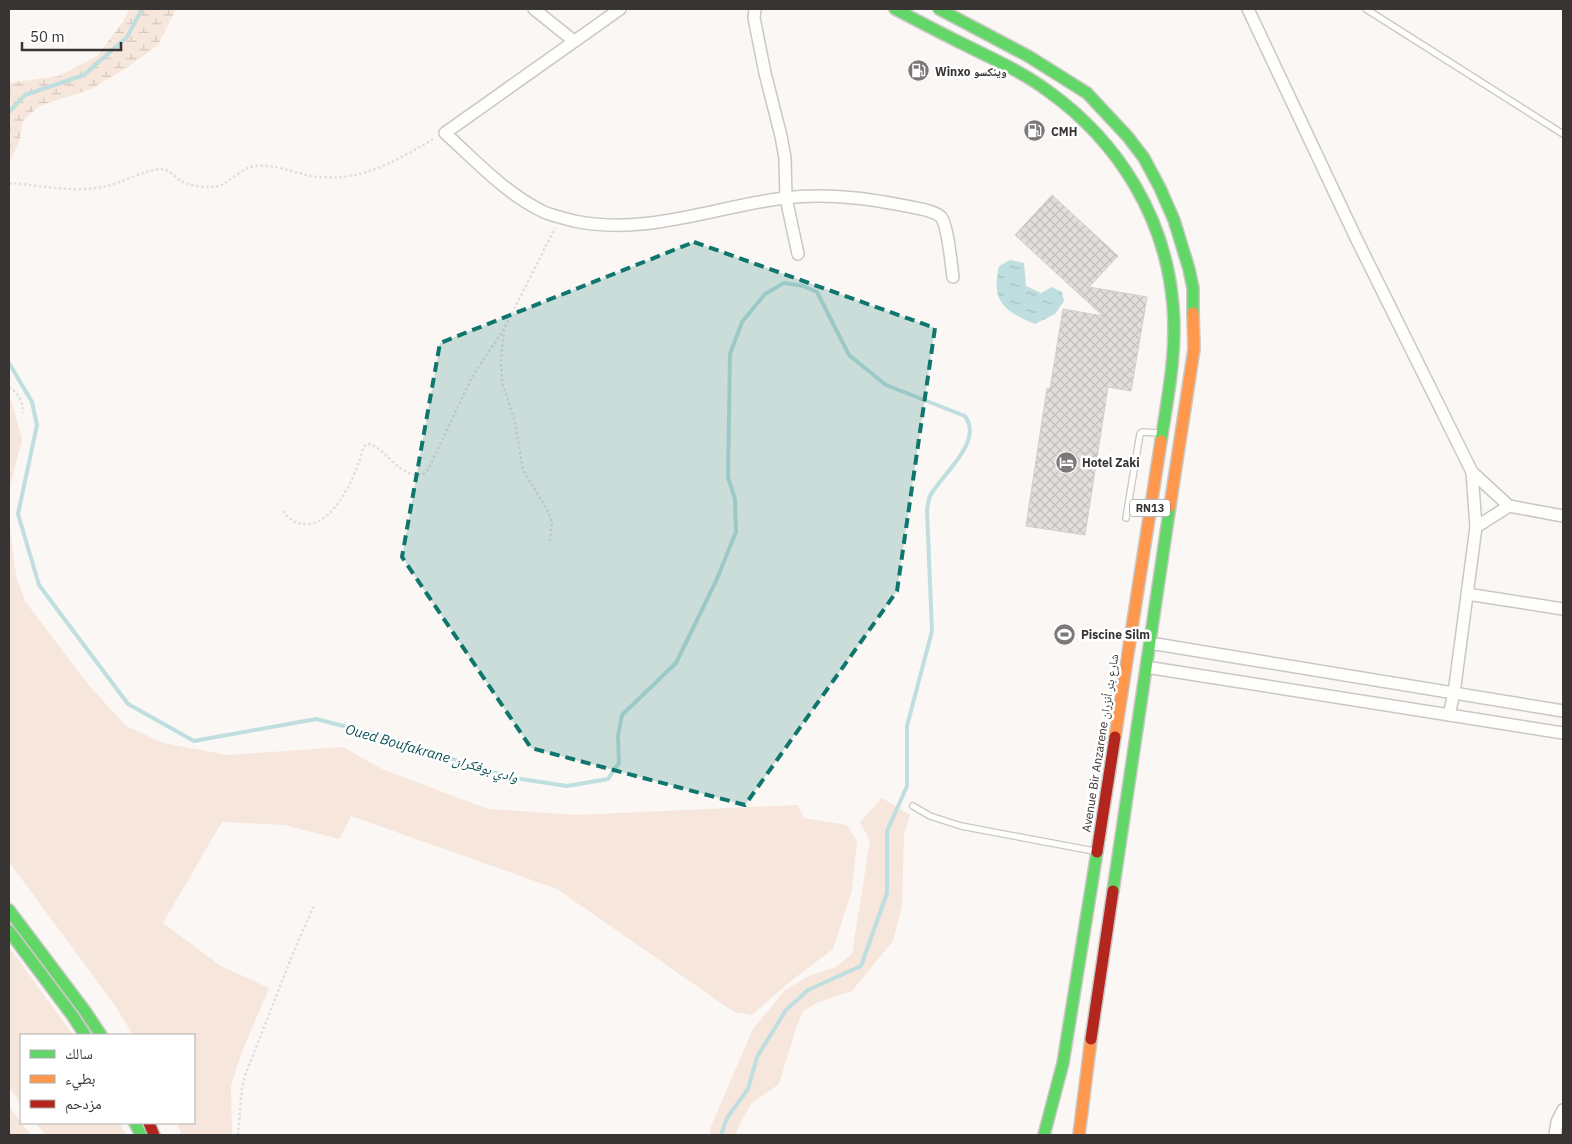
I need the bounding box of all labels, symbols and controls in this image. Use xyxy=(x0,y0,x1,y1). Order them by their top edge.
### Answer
scale bar xyxy=(22,20,121,52)
text: 50 m xyxy=(30,27,65,46)
fuel station icon: Winxo وينكسو xyxy=(907,59,931,83)
place label: Winxo وينكسو xyxy=(935,64,1007,79)
fuel station icon: CMH xyxy=(1023,119,1047,143)
place label: CMH xyxy=(1051,124,1077,139)
hotel icon: Hotel Zaki xyxy=(1054,450,1078,474)
place label: Hotel Zaki xyxy=(1082,455,1140,470)
road number: RN13 xyxy=(1130,499,1170,516)
sports icon: Piscine Silm xyxy=(1053,622,1077,646)
place label: Piscine Silm xyxy=(1081,627,1150,642)
street label: Avenue Bir Anzarene شارع بئر أنزران xyxy=(1078,653,1123,833)
water label: Oued Boufakrane وادي بوفكران xyxy=(343,720,521,789)
legend xyxy=(20,1034,195,1124)
text: سالك xyxy=(65,1044,93,1063)
text: بطيء xyxy=(65,1069,95,1091)
text: مزدحم xyxy=(65,1094,102,1114)

